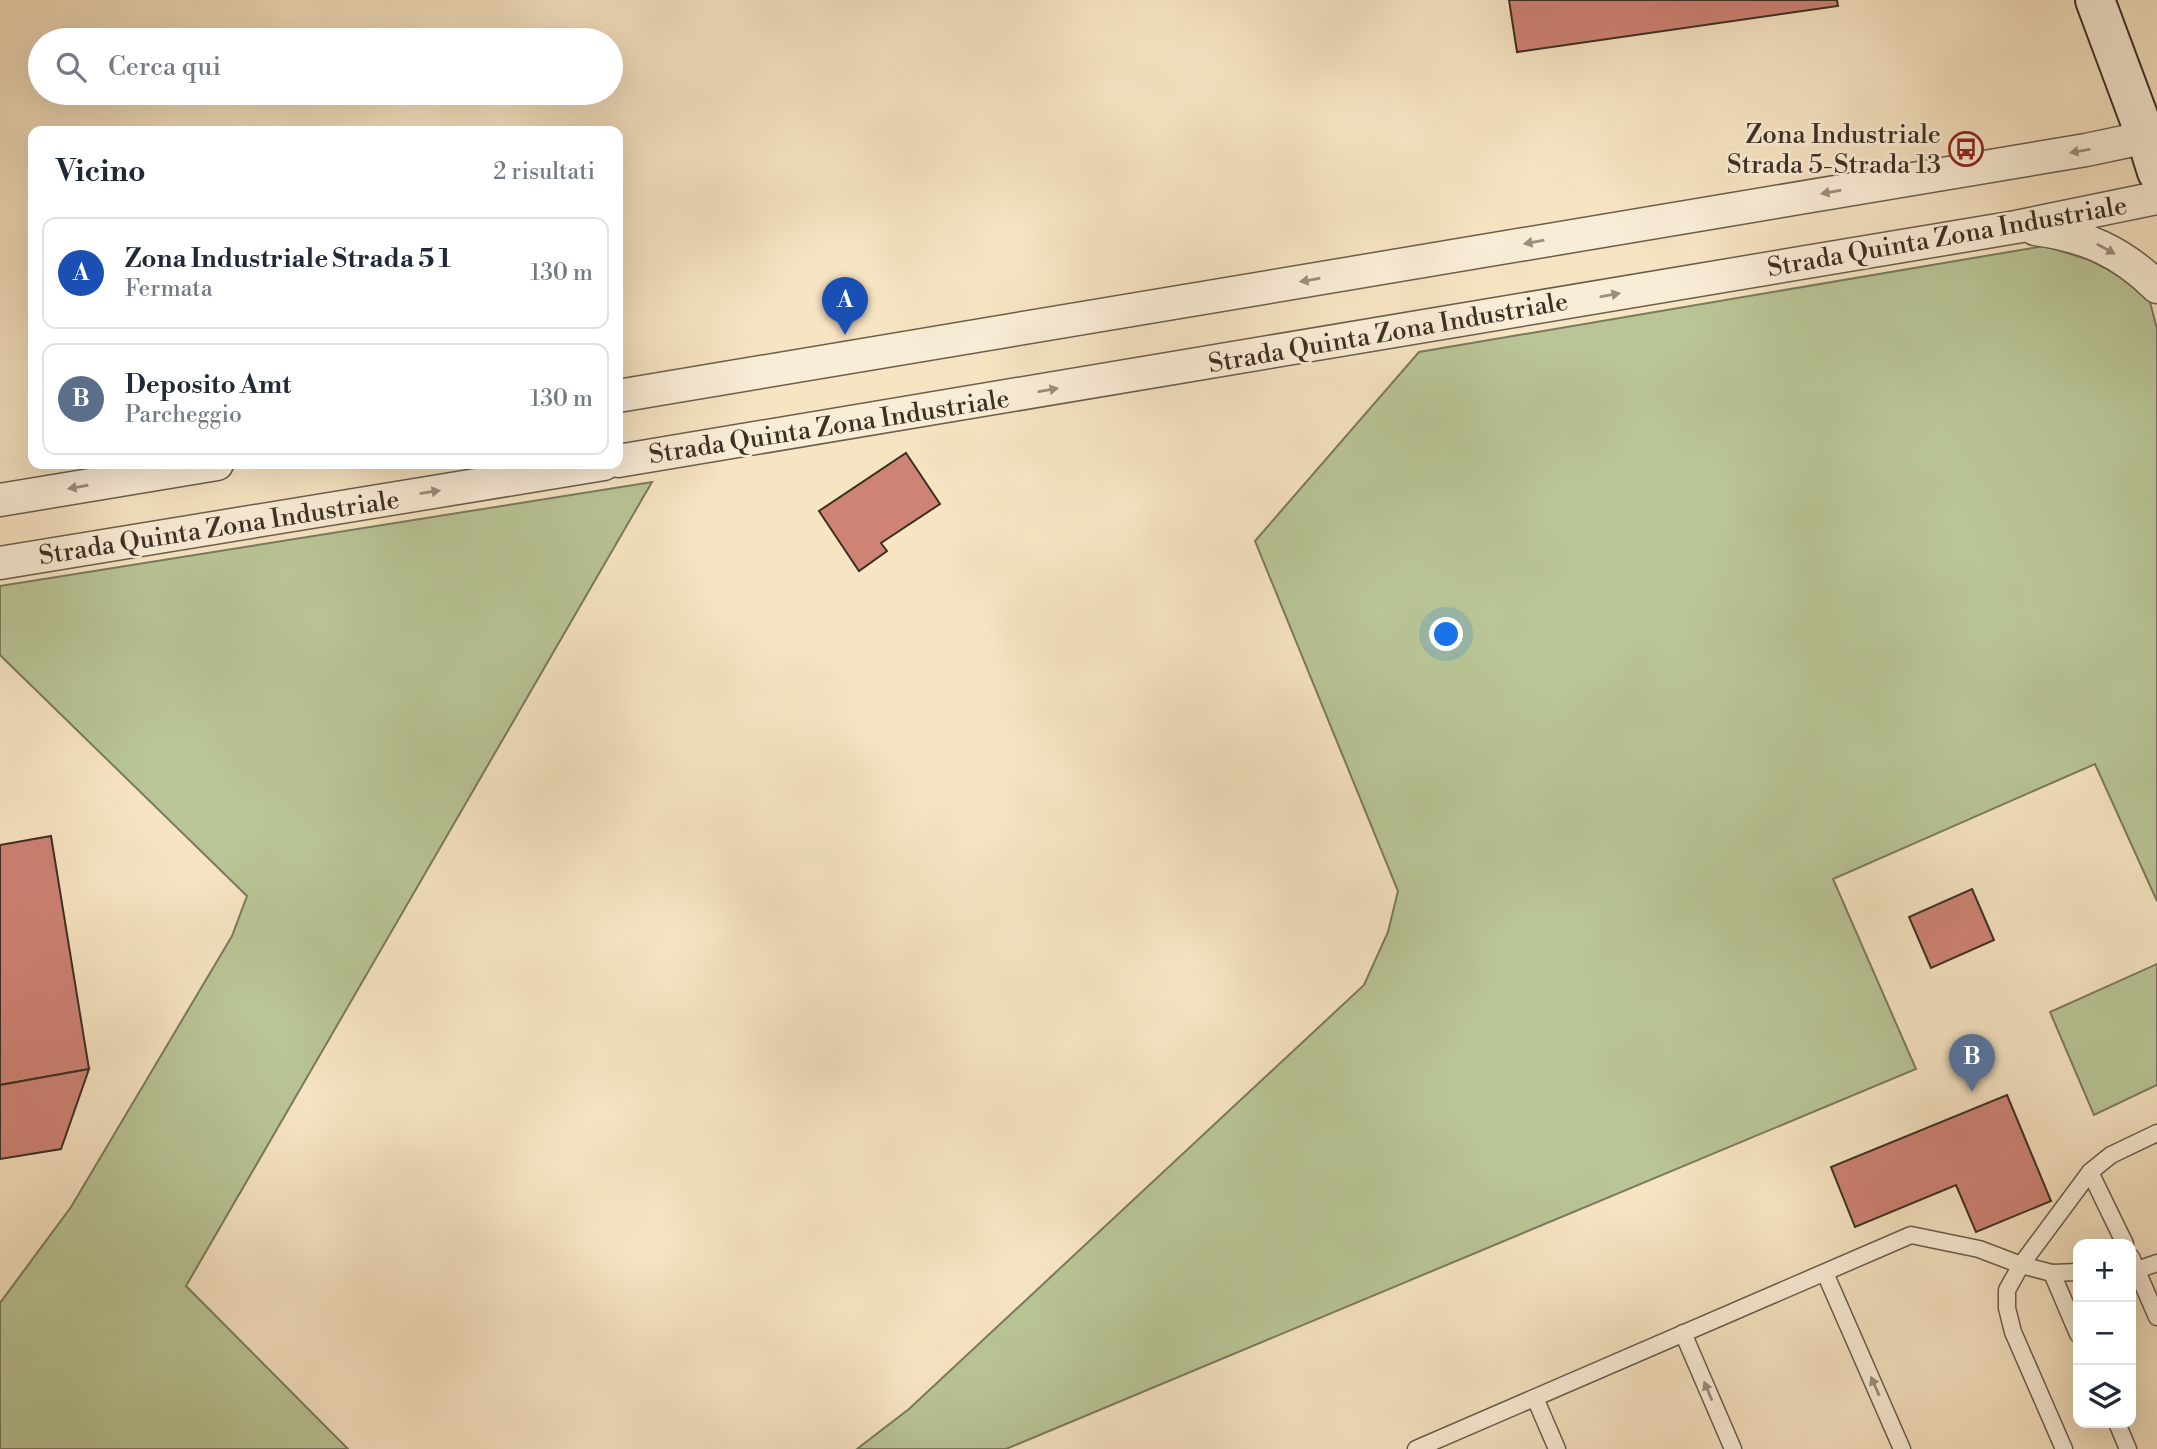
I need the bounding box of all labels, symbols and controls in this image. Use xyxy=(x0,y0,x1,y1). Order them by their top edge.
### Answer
search box xyxy=(28,28,623,105)
icon: search xyxy=(52,48,90,86)
text: Cerca qui xyxy=(108,51,221,83)
place label: Zona Industriale Strada 5-Strada 13 xyxy=(1727,119,1941,181)
bus stop icon: Zona Industriale Strada 5-Strada 13 xyxy=(1947,130,1985,168)
one-way arrow xyxy=(2068,146,2090,157)
text: Vicino xyxy=(56,153,146,191)
text: 2 risultati xyxy=(493,158,595,186)
one-way arrow xyxy=(1820,187,1842,198)
street label: Strada Quinta Zona Industriale xyxy=(1765,190,2130,284)
one-way arrow xyxy=(1523,237,1545,248)
text: Zona Industriale Strada 5 1 xyxy=(125,243,451,275)
one-way arrow xyxy=(2096,243,2115,255)
text: A xyxy=(73,259,89,287)
text: 130 m xyxy=(530,259,593,287)
text: Fermata xyxy=(125,275,213,303)
one-way arrow xyxy=(1299,275,1321,286)
pin: A xyxy=(822,277,868,335)
street label: Strada Quinta Zona Industriale xyxy=(1206,286,1571,380)
one-way arrow xyxy=(1599,289,1621,300)
text: Deposito Amt xyxy=(125,369,291,401)
street label: Strada Quinta Zona Industriale xyxy=(647,383,1012,471)
one-way arrow xyxy=(1037,384,1059,395)
text: B xyxy=(72,385,90,413)
text: 130 m xyxy=(530,385,593,413)
text: Parcheggio xyxy=(125,401,242,429)
one-way arrow xyxy=(67,482,89,493)
street label: Strada Quinta Zona Industriale xyxy=(37,484,402,572)
one-way arrow xyxy=(419,486,441,497)
your location xyxy=(1429,617,1463,651)
pin: B xyxy=(1949,1034,1995,1092)
map controls xyxy=(2073,1239,2136,1428)
button: + xyxy=(2073,1239,2136,1302)
button: − xyxy=(2073,1302,2136,1365)
button: layers xyxy=(2073,1365,2136,1428)
one-way arrow xyxy=(1869,1376,1880,1397)
one-way arrow xyxy=(1702,1381,1714,1401)

